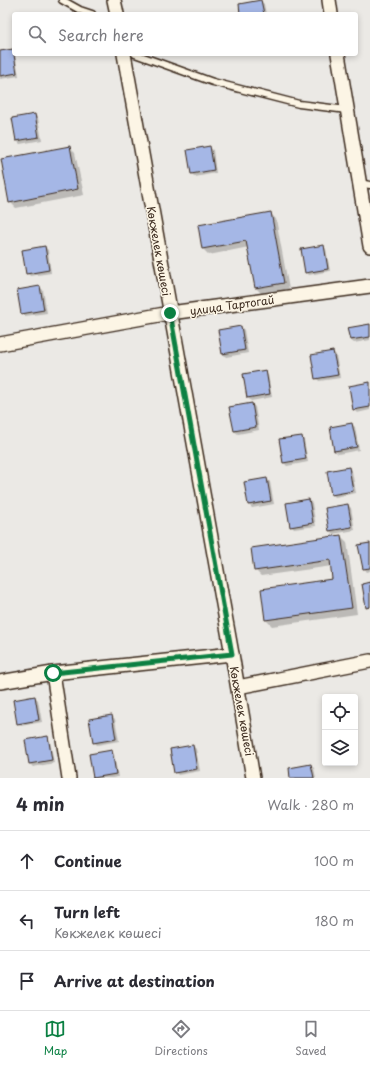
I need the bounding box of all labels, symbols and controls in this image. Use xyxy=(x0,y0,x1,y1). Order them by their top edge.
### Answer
search box xyxy=(12,12,358,56)
icon: search xyxy=(26,23,48,45)
text: Search here xyxy=(58,23,144,46)
street label: Көкжелек көшесі xyxy=(143,205,175,297)
street label: улица Тартогай xyxy=(189,291,275,319)
route end xyxy=(161,304,179,322)
route start xyxy=(44,664,62,682)
street label: Көкжелек көшесі xyxy=(226,665,258,757)
map controls xyxy=(322,694,358,766)
button: locate xyxy=(322,694,358,730)
button: layers xyxy=(322,730,358,766)
text: 4 min xyxy=(16,791,64,817)
text: Walk · 280 m xyxy=(267,795,354,814)
text: Continue xyxy=(54,849,122,872)
icon: ahead xyxy=(16,850,38,872)
text: 100 m xyxy=(314,851,354,870)
text: Turn left xyxy=(54,900,120,923)
icon: left xyxy=(16,910,38,932)
text: 180 m xyxy=(315,911,354,930)
text: Көкжелек көшесі xyxy=(54,923,162,942)
text: Arrive at destination xyxy=(54,969,215,992)
icon: arrive xyxy=(16,970,38,992)
tab: Map xyxy=(44,1018,67,1059)
tab: Directions xyxy=(154,1018,208,1059)
tab: Saved xyxy=(295,1018,326,1059)

